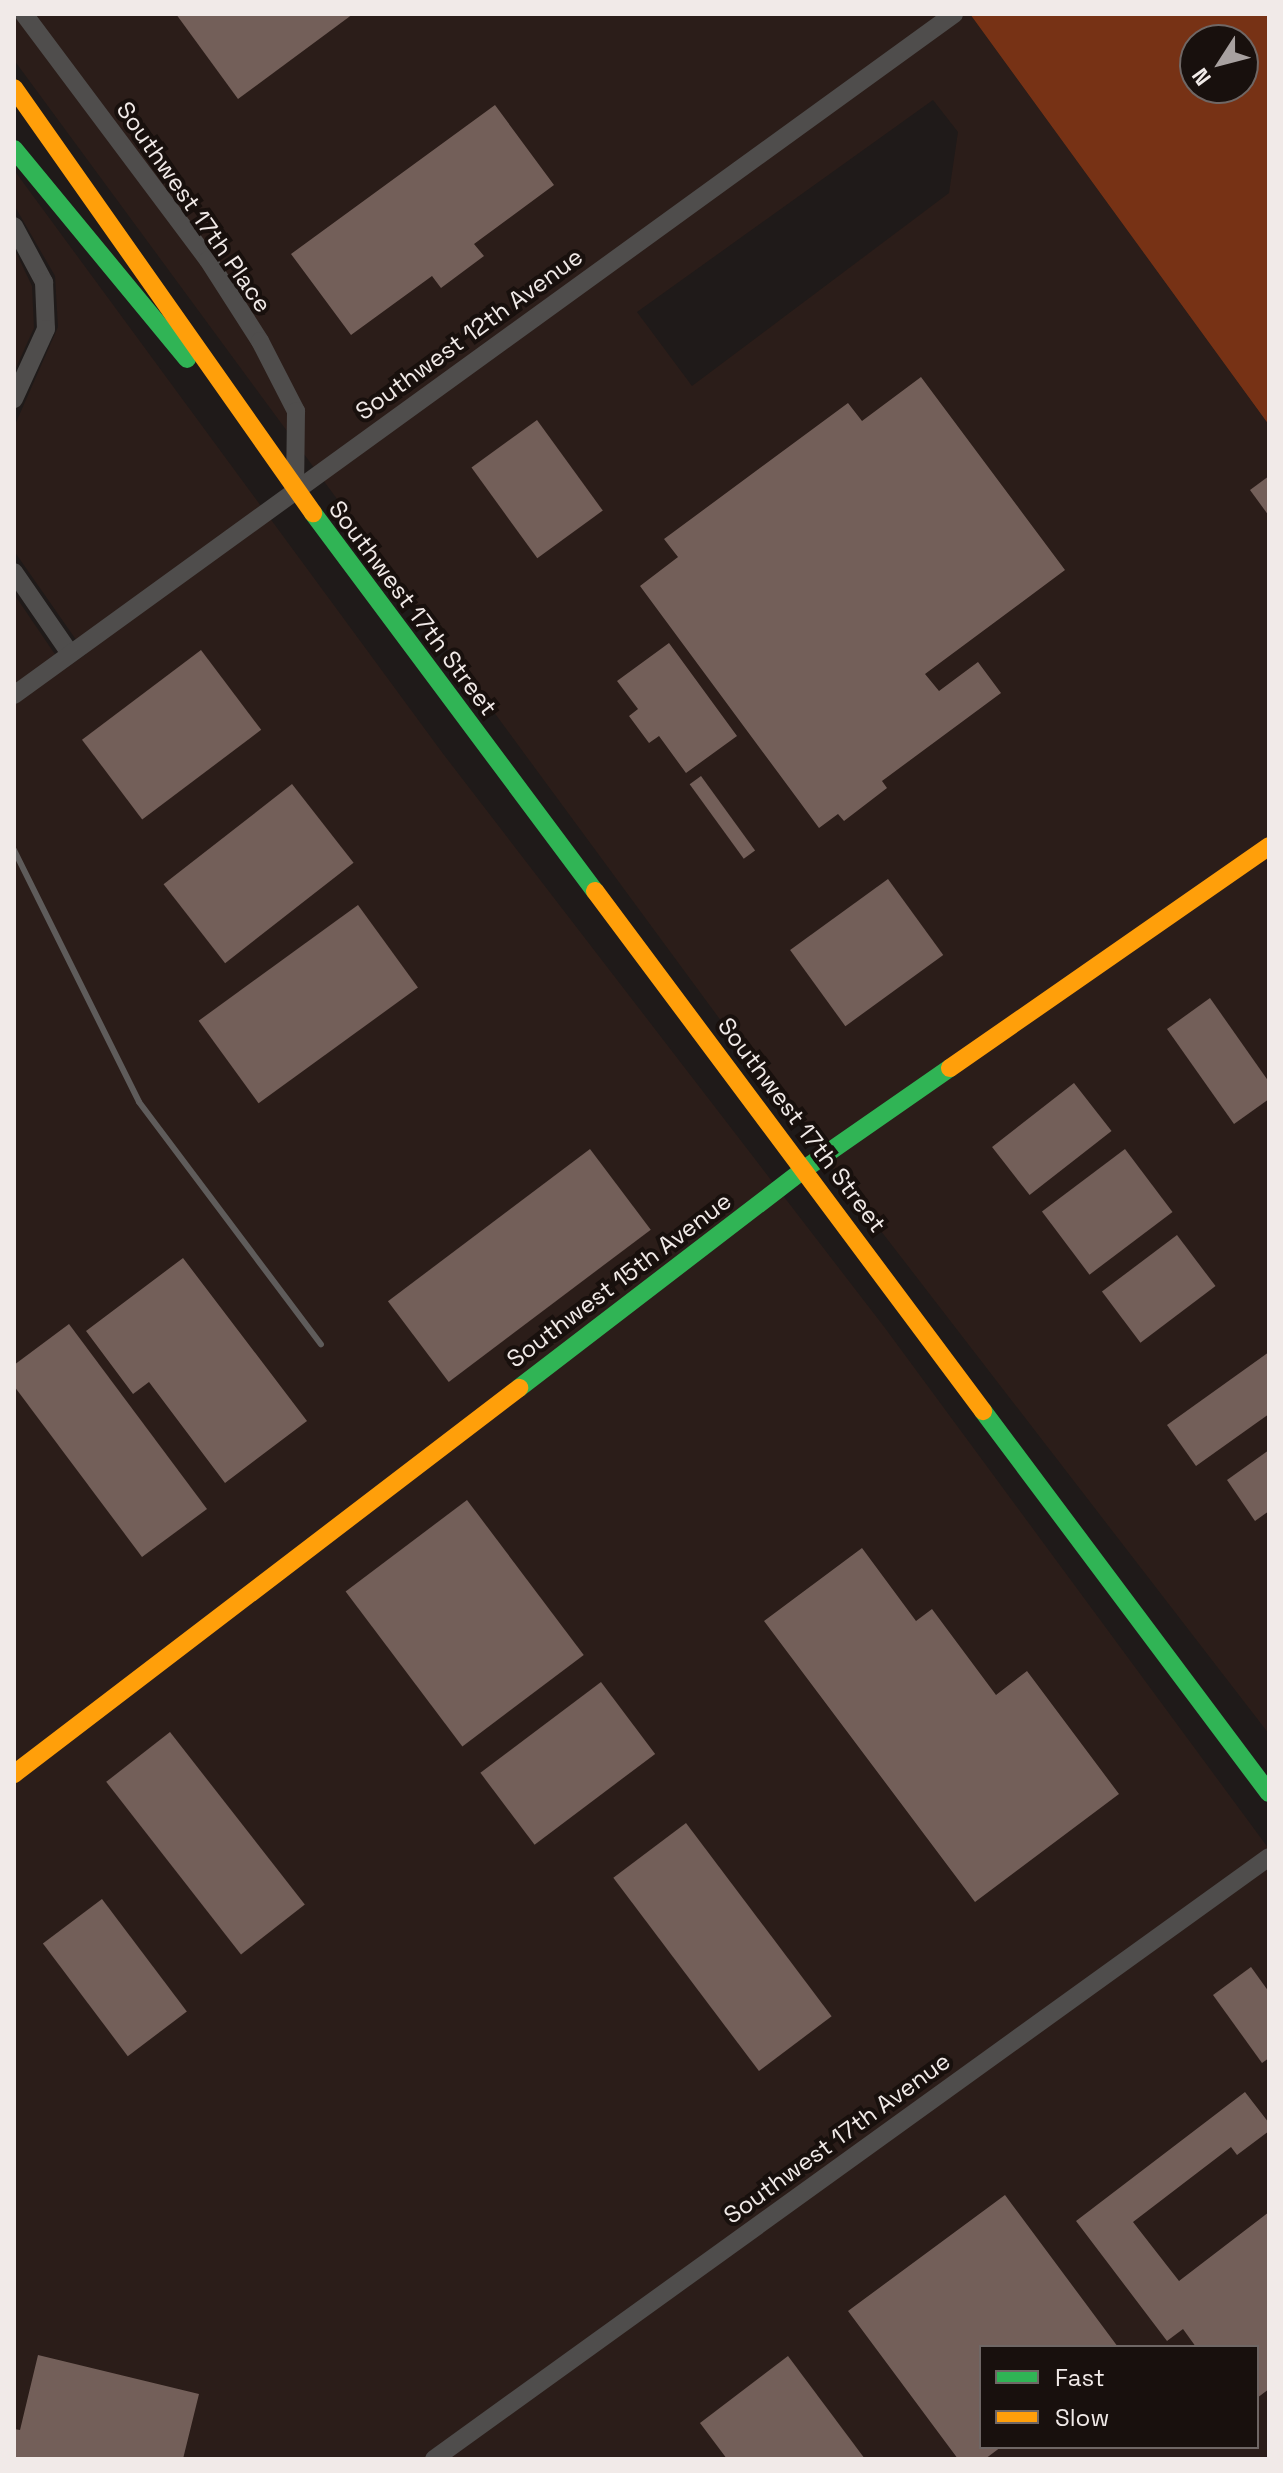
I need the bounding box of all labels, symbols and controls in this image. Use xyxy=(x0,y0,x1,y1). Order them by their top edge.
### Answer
north arrow xyxy=(1179,24,1259,104)
text: N xyxy=(1186,63,1217,91)
street label: Southwest 17th Place xyxy=(110,96,278,318)
street label: Southwest 12th Avenue xyxy=(350,242,588,426)
street label: Southwest 17th Street xyxy=(323,495,503,721)
street label: Southwest 17th Street xyxy=(712,1012,892,1238)
street label: Southwest 15th Avenue xyxy=(501,1186,737,1374)
street label: Southwest 17th Avenue xyxy=(718,2046,956,2230)
legend xyxy=(979,2345,1259,2449)
text: Fast xyxy=(1055,2362,1105,2393)
text: Slow xyxy=(1055,2402,1109,2433)

